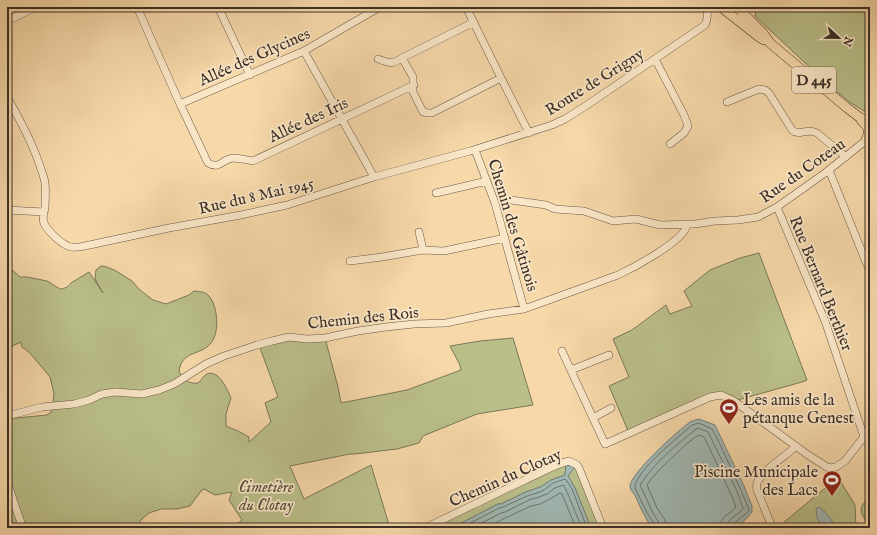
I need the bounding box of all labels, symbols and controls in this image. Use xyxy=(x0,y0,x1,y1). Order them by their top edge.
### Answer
north arrow xyxy=(819,18,859,58)
street label: Allée des Glycines xyxy=(195,24,314,92)
text: N xyxy=(839,33,856,49)
street label: Route de Grigny xyxy=(542,44,648,121)
road number: D 445 xyxy=(792,67,836,93)
street label: Allée des Iris xyxy=(265,94,352,148)
street label: Rue du Coteau xyxy=(757,135,850,208)
street label: Chemin des Gâtinois xyxy=(482,157,542,295)
street label: Rue du 8 Mai 1945 xyxy=(197,174,316,220)
street label: Rue Bernard Berthier xyxy=(784,213,856,354)
street label: Chemin des Rois xyxy=(307,303,420,335)
place label: Les amis de la pétanque Genest xyxy=(743,391,855,429)
sports icon: Les amis de la pétanque Genest xyxy=(718,397,740,425)
street label: Chemin du Clotay xyxy=(447,445,565,513)
place label: Piscine Municipale des Lacs xyxy=(694,463,818,501)
sports icon: Piscine Municipale des Lacs xyxy=(821,469,843,497)
park label: Cimetière du Clotay xyxy=(238,478,294,516)

